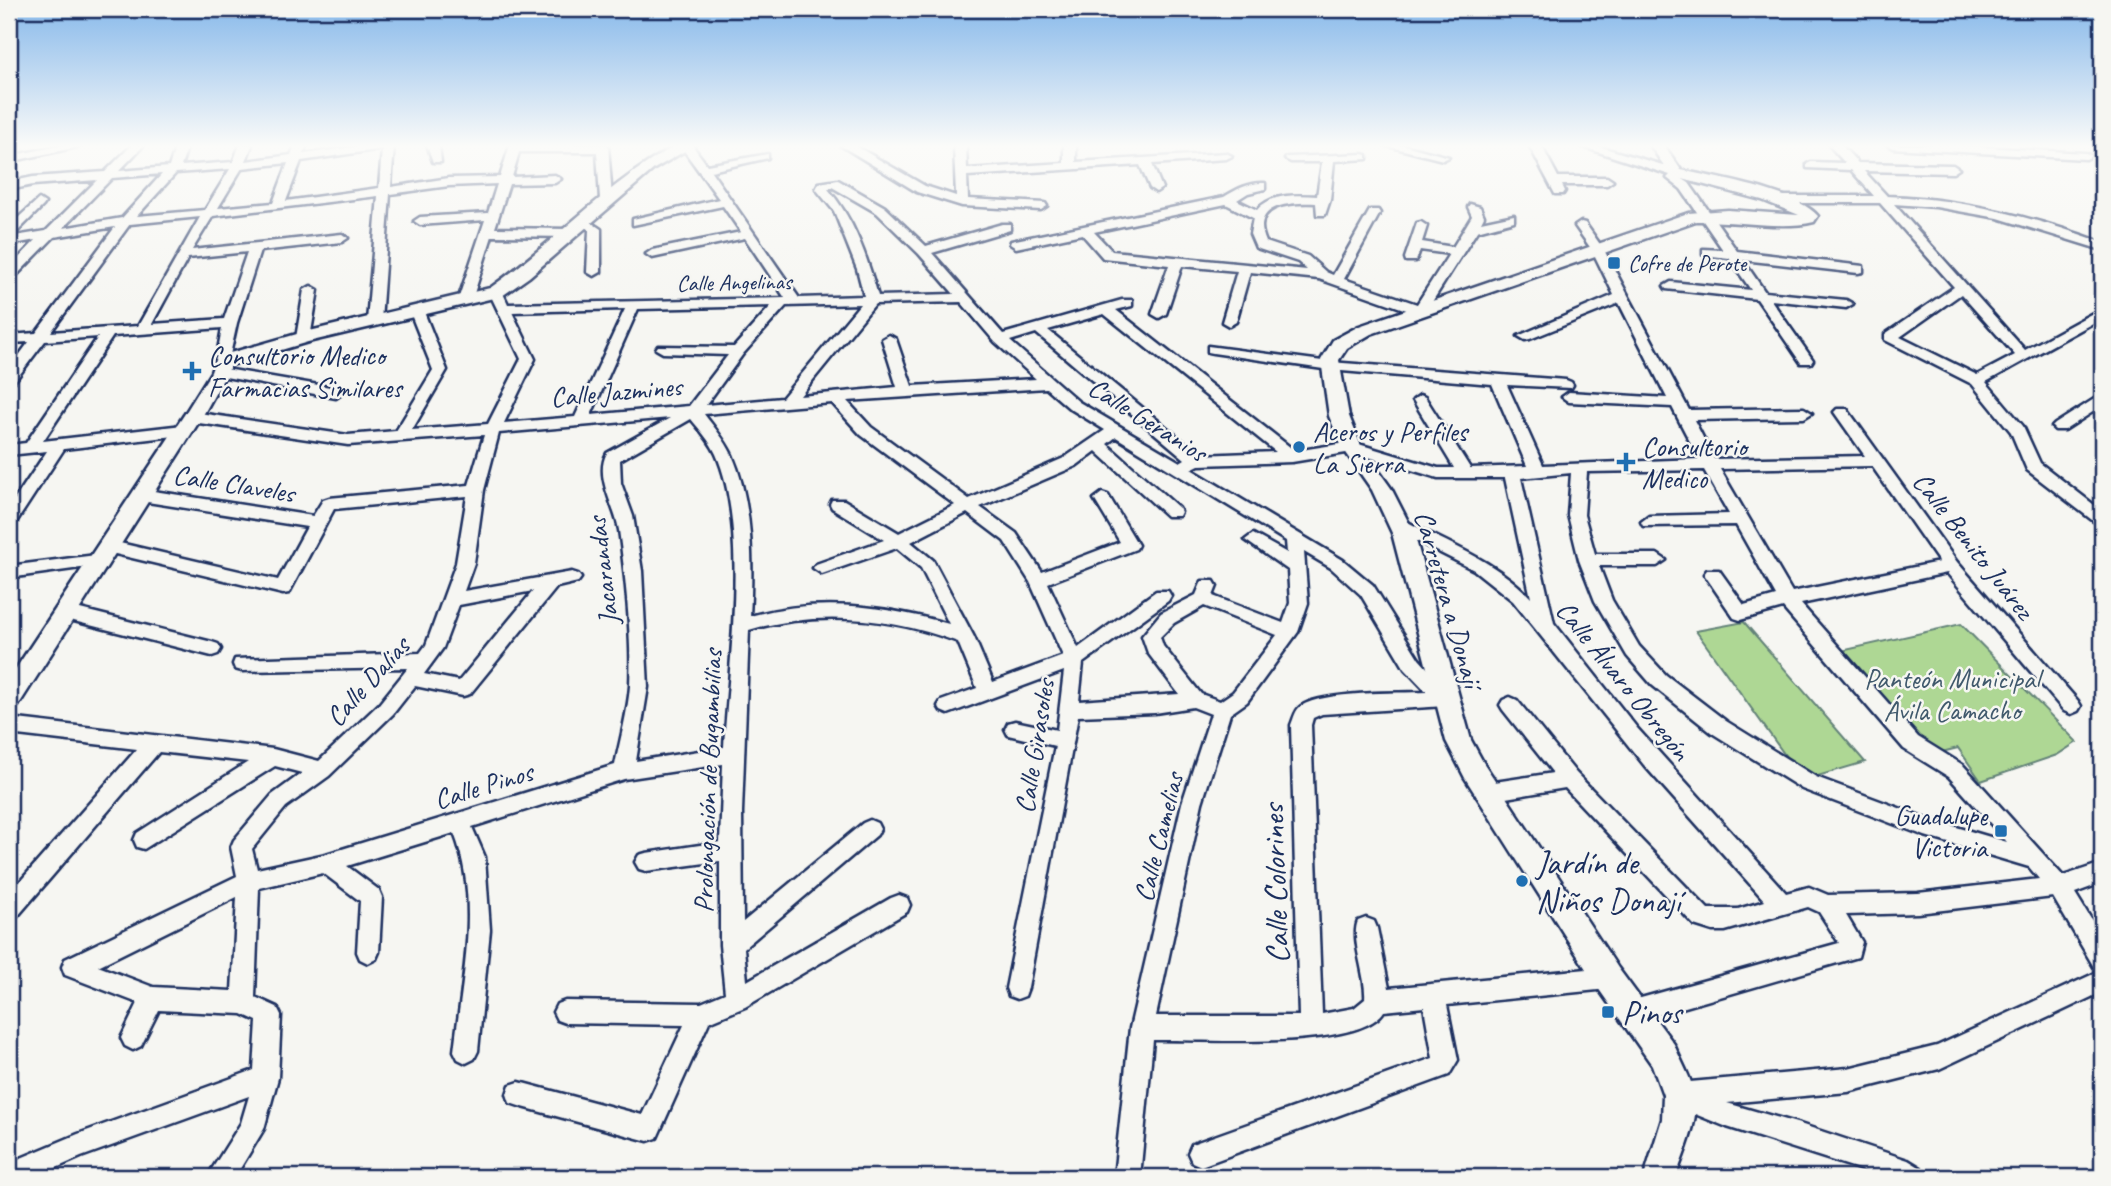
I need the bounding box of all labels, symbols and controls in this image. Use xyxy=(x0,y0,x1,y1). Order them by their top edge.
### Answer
place label: Cofre de Perote xyxy=(1628,249,1748,278)
marker: Cofre de Perote xyxy=(1606,255,1622,271)
street label: Calle Angelinas xyxy=(676,267,794,298)
place label: Consultorio Medico Farmacias Similares xyxy=(208,338,404,405)
marker: Consultorio Medico Farmacias Similares xyxy=(182,361,202,381)
street label: Calle Jazmines xyxy=(549,368,686,415)
street label: Calle Geranios xyxy=(1082,369,1216,471)
place label: Aceros y Perfiles La Sierra xyxy=(1313,414,1470,481)
place label: Consultorio Medico xyxy=(1642,429,1750,496)
marker: Aceros y Perfiles La Sierra xyxy=(1291,439,1307,455)
marker: Consultorio Medico xyxy=(1616,452,1636,472)
street label: Calle Claveles xyxy=(171,457,299,511)
street label: Calle Benito Juárez xyxy=(1905,465,2043,628)
street label: Carretera a Donají xyxy=(1407,507,1492,697)
street label: Jacarandas xyxy=(578,512,627,629)
street label: Calle Álvaro Obregón xyxy=(1548,593,1700,768)
street label: Calle Dalias xyxy=(318,627,419,734)
street label: Prolongación de Bugambilias xyxy=(685,646,730,913)
park label: Panteón Municipal Ávila Camacho xyxy=(1864,661,2045,728)
street label: Calle Girasoles xyxy=(1007,674,1063,816)
street label: Calle Pinos xyxy=(430,753,539,817)
street label: Calle Camelias xyxy=(1126,767,1192,905)
place label: Guadalupe Victoria xyxy=(1895,798,1989,865)
street label: Calle Colorines xyxy=(1251,801,1299,964)
marker: Guadalupe Victoria xyxy=(1993,823,2009,839)
place label: Jardín de Niños Donají xyxy=(1534,842,1687,922)
marker: Jardín de Niños Donají xyxy=(1514,873,1530,889)
place label: Pinos xyxy=(1622,992,1684,1034)
marker: Pinos xyxy=(1600,1004,1616,1020)

